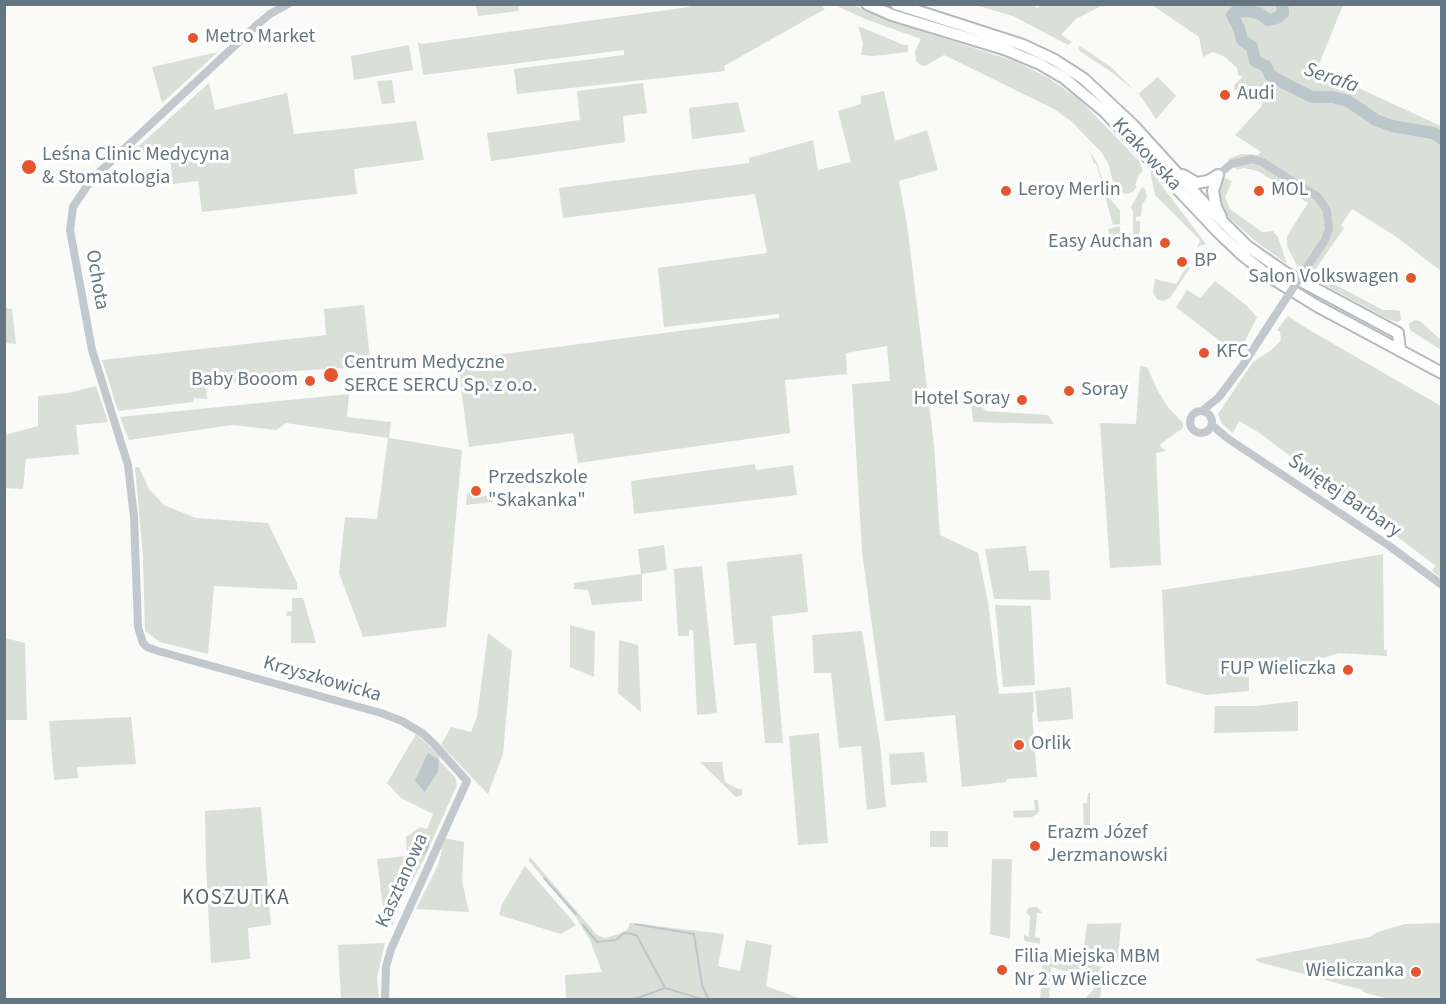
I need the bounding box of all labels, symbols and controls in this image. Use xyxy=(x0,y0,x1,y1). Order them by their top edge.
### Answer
place label: Metro Market xyxy=(205,26,315,50)
marker: Metro Market xyxy=(186,31,200,45)
water label: Serafa xyxy=(1300,58,1362,100)
place label: Audi xyxy=(1237,83,1275,107)
marker: Audi xyxy=(1218,88,1232,102)
street label: Krakowska xyxy=(1106,114,1186,196)
place label: Leśna Clinic Medycyna & Stomatologia xyxy=(42,144,230,191)
marker: Leśna Clinic Medycyna & Stomatologia xyxy=(20,158,38,176)
place label: Leroy Merlin xyxy=(1018,179,1121,203)
place label: MOL xyxy=(1271,179,1309,203)
marker: Leroy Merlin xyxy=(999,184,1013,198)
marker: MOL xyxy=(1252,184,1266,198)
place label: Easy Auchan xyxy=(1048,231,1153,255)
marker: Easy Auchan xyxy=(1158,236,1172,250)
street label: Ochota xyxy=(79,248,113,312)
place label: BP xyxy=(1194,250,1217,274)
marker: BP xyxy=(1175,255,1189,269)
place label: Salon Volkswagen xyxy=(1248,266,1399,290)
marker: Salon Volkswagen xyxy=(1404,271,1418,285)
place label: KFC xyxy=(1216,341,1249,365)
marker: KFC xyxy=(1197,346,1211,360)
place label: Centrum Medyczne SERCE SERCU Sp. z o.o. xyxy=(344,352,537,399)
marker: Centrum Medyczne SERCE SERCU Sp. z o.o. xyxy=(322,366,340,384)
place label: Baby Booom xyxy=(191,369,298,393)
marker: Baby Booom xyxy=(303,374,317,388)
place label: Soray xyxy=(1081,379,1128,403)
marker: Soray xyxy=(1062,384,1076,398)
place label: Hotel Soray xyxy=(914,388,1010,412)
marker: Hotel Soray xyxy=(1015,393,1029,407)
street label: Świętej Barbary xyxy=(1283,450,1405,544)
place label: Przedszkole "Skakanka" xyxy=(488,467,588,514)
marker: Przedszkole "Skakanka" xyxy=(469,484,483,498)
street label: Krzyszkowicka xyxy=(260,652,384,708)
place label: FUP Wieliczka xyxy=(1220,658,1336,682)
marker: FUP Wieliczka xyxy=(1341,663,1355,677)
place label: Orlik xyxy=(1031,733,1071,757)
marker: Orlik xyxy=(1012,738,1026,752)
place label: Erazm Józef Jerzmanowski xyxy=(1047,822,1168,869)
street label: Kasztanowa xyxy=(372,830,434,932)
marker: Erazm Józef Jerzmanowski xyxy=(1028,839,1042,853)
district label: KOSZUTKA xyxy=(182,886,290,912)
place label: Filia Miejska MBM Nr 2 w Wieliczce xyxy=(1014,946,1160,993)
place label: Wieliczanka xyxy=(1305,960,1404,984)
marker: Filia Miejska MBM Nr 2 w Wieliczce xyxy=(995,963,1009,977)
marker: Wieliczanka xyxy=(1409,965,1423,979)

